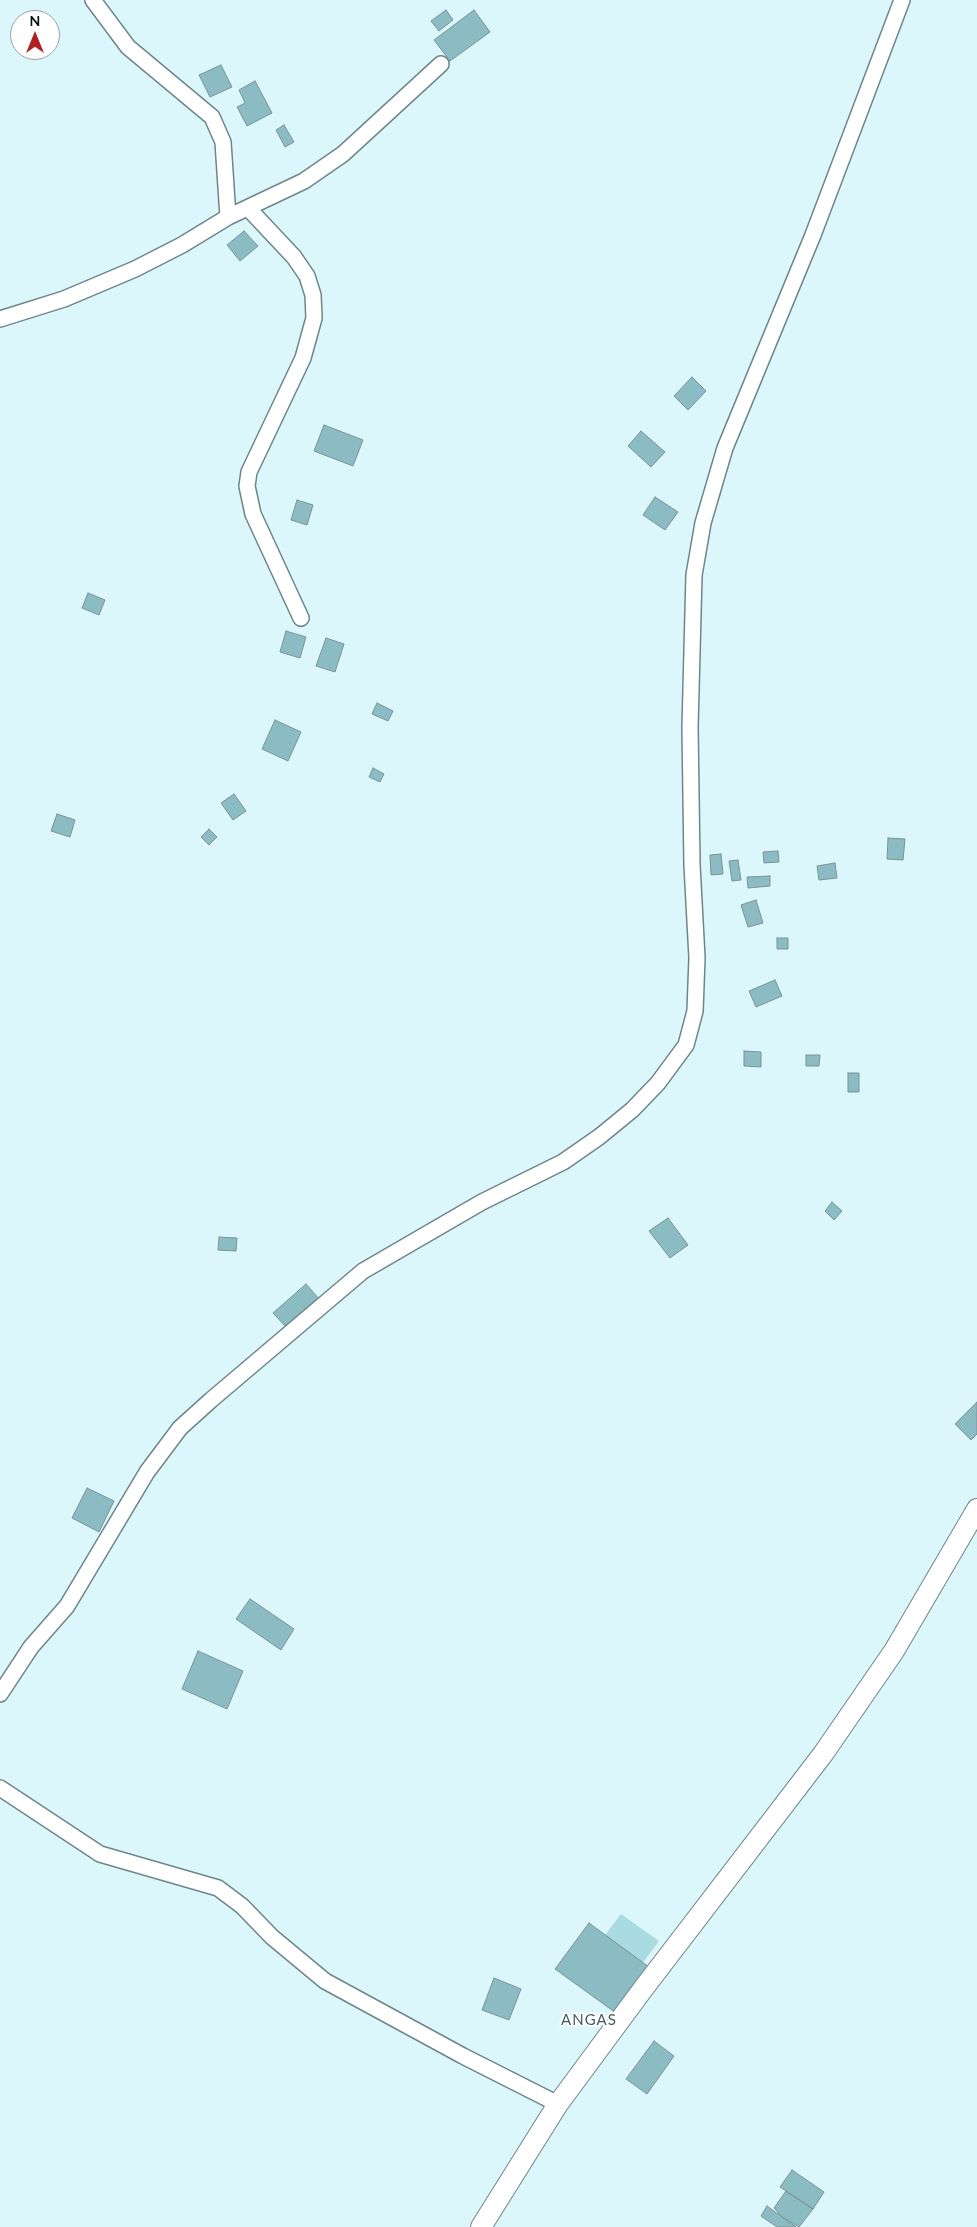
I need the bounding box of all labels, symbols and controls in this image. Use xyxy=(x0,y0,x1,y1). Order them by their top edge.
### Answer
north arrow xyxy=(10,10,60,60)
text: N xyxy=(30,12,40,29)
district label: ANGAS xyxy=(560,2011,618,2029)

